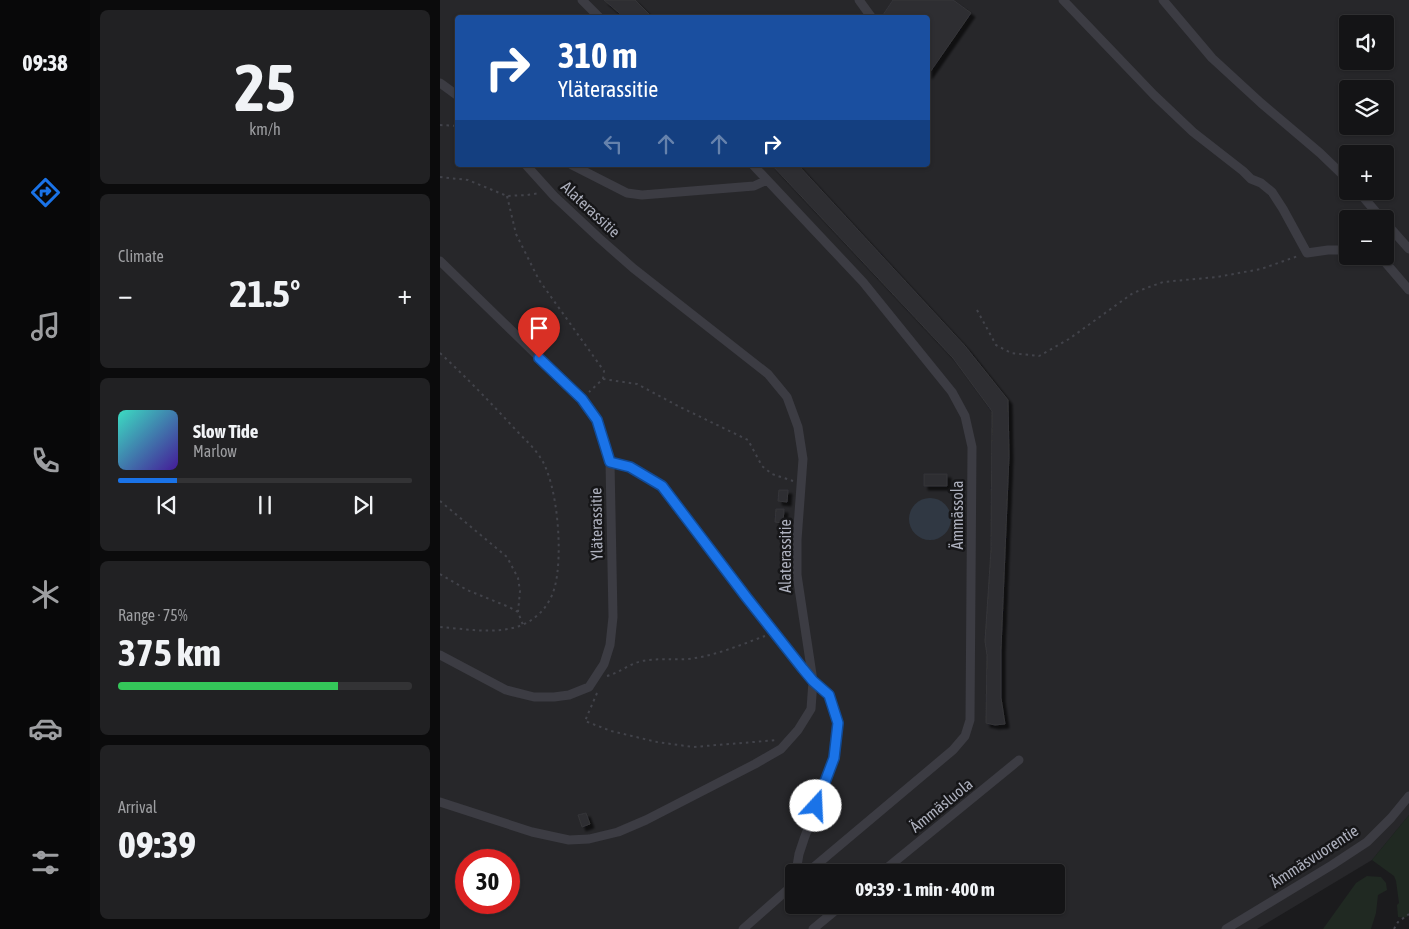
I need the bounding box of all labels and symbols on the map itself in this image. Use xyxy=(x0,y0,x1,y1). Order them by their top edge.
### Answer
street label: Alaterassitie xyxy=(558,177,624,241)
pin xyxy=(518,307,560,358)
street label: Ämmässola xyxy=(948,481,966,549)
street label: Yläterassitie xyxy=(586,487,606,561)
street label: Alaterassitie xyxy=(776,519,794,593)
street label: Ämmäsluola xyxy=(906,774,976,836)
position arrow xyxy=(789,779,841,831)
street label: Ämmäsvuorentie xyxy=(1267,821,1361,891)
speed limit sign: 30 xyxy=(455,849,520,914)

